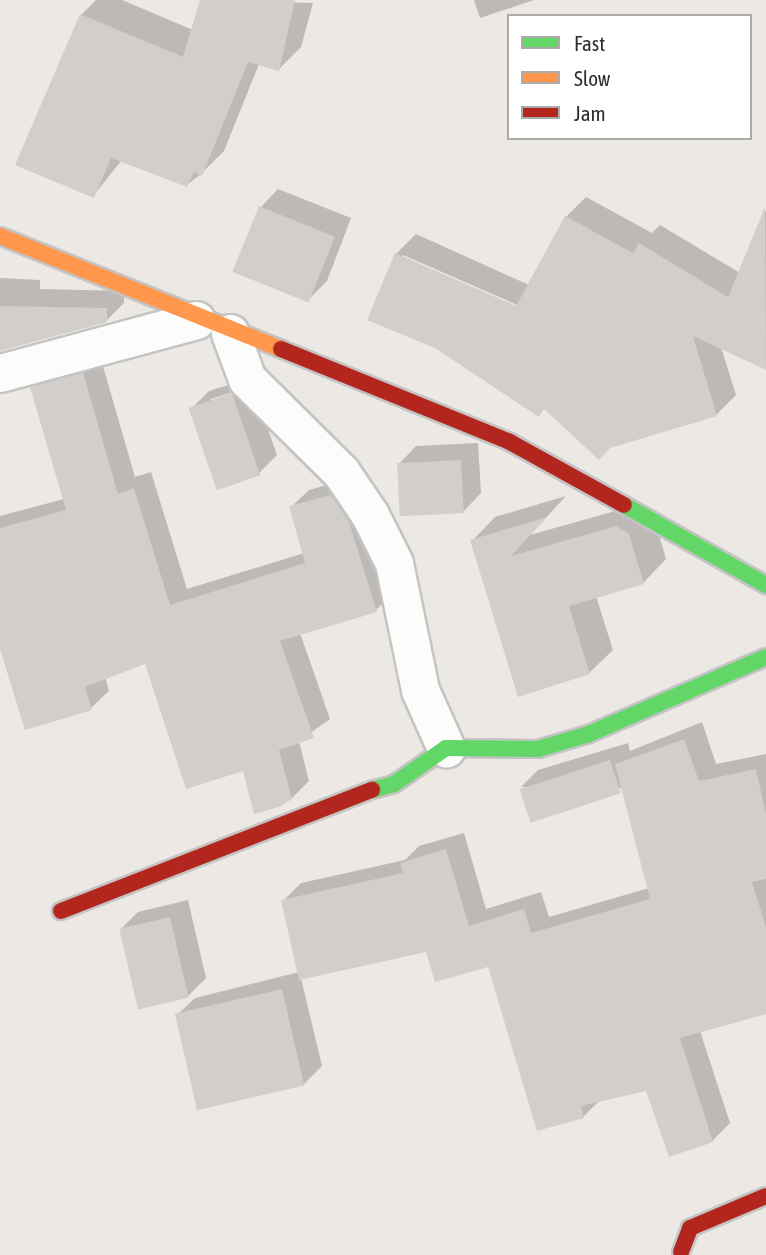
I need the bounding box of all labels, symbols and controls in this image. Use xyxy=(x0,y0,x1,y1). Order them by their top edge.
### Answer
legend xyxy=(507,14,752,140)
text: Fast xyxy=(574,31,605,55)
text: Slow xyxy=(574,66,610,90)
text: Jam xyxy=(574,101,606,125)

